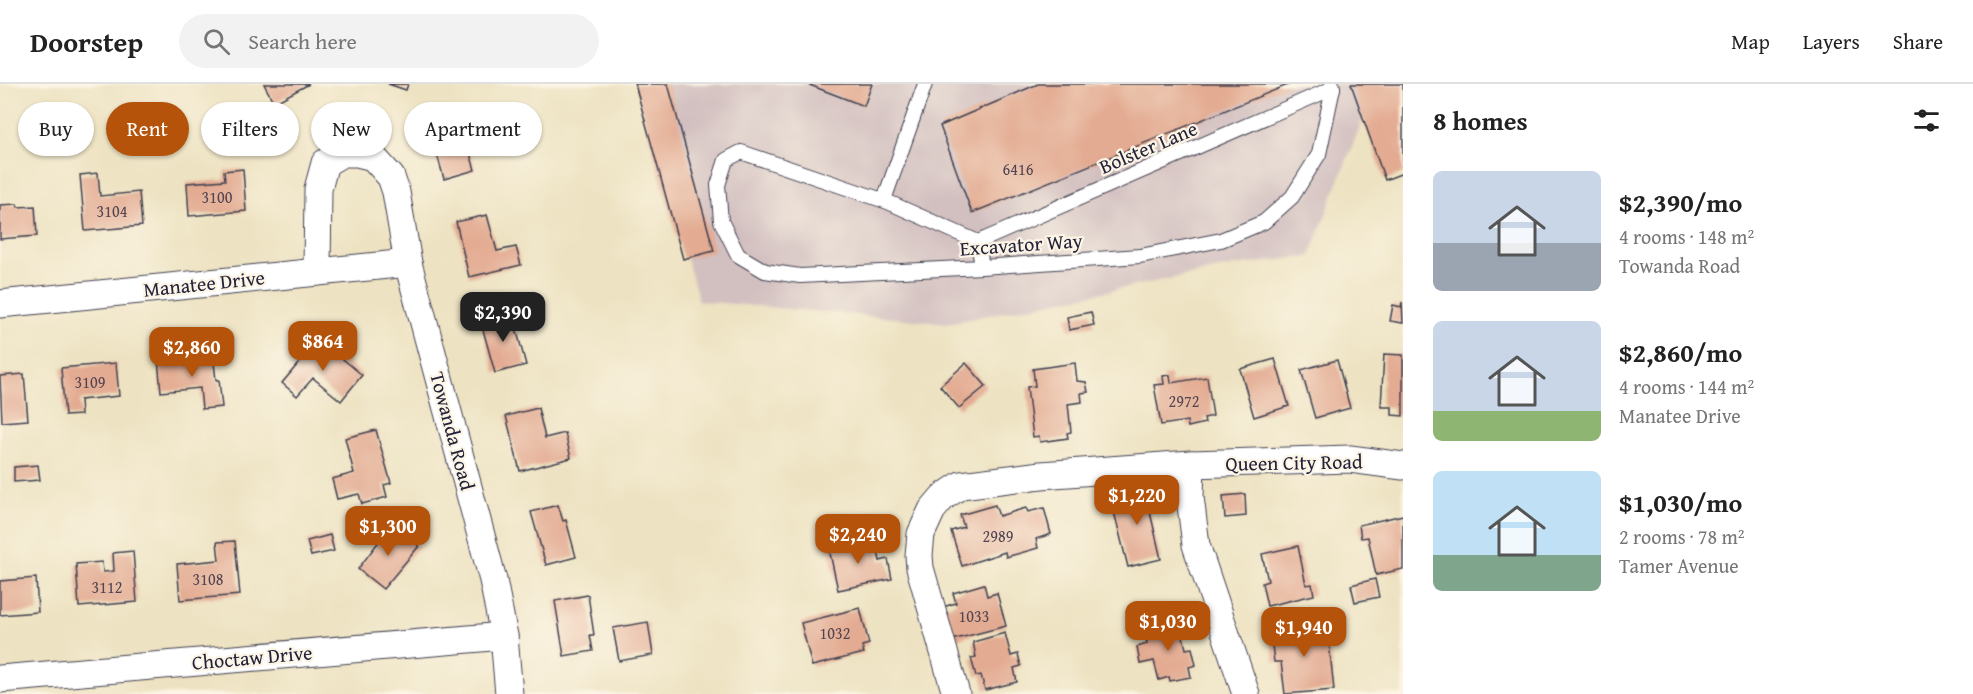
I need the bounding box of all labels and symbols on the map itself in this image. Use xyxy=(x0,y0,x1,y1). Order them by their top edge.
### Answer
street label: Bolster Lane xyxy=(1094,113,1202,181)
house number: 6416 xyxy=(1003,157,1034,181)
house number: 3100 xyxy=(202,185,233,209)
house number: 3104 xyxy=(97,199,128,223)
street label: Excavator Way xyxy=(959,225,1083,263)
street label: Manatee Drive xyxy=(142,262,266,304)
pin: $2,390 xyxy=(454,292,552,343)
pin: $864 xyxy=(287,321,359,372)
pin: $2,860 xyxy=(143,327,241,378)
street label: Towanda Road xyxy=(423,369,483,494)
house number: 3109 xyxy=(75,370,106,394)
house number: 2972 xyxy=(1169,389,1199,413)
street label: Queen City Road xyxy=(1225,446,1363,478)
pin: $1,220 xyxy=(1088,475,1186,526)
pin: $1,300 xyxy=(339,506,437,557)
pin: $2,240 xyxy=(809,514,907,565)
house number: 2989 xyxy=(983,524,1014,548)
house number: 3108 xyxy=(193,567,224,591)
house number: 3112 xyxy=(92,575,122,599)
pin: $1,030 xyxy=(1119,601,1217,652)
house number: 1033 xyxy=(959,604,989,628)
pin: $1,940 xyxy=(1255,607,1353,658)
house number: 1032 xyxy=(820,621,850,645)
street label: Choctaw Drive xyxy=(191,637,313,677)

